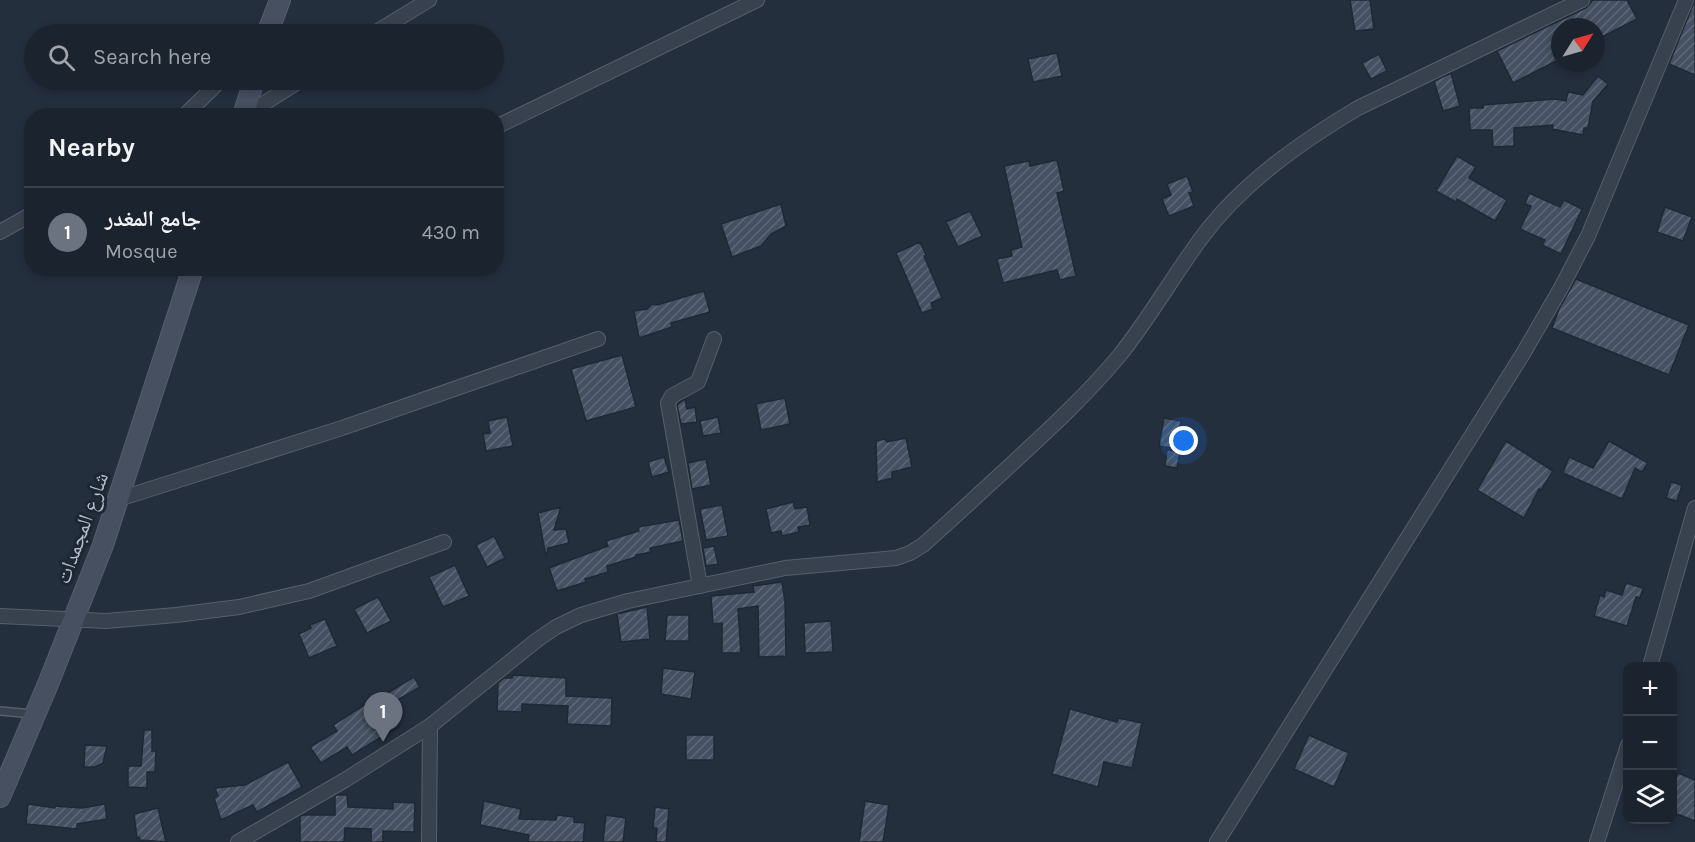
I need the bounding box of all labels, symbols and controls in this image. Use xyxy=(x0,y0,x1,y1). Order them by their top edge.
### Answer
north arrow xyxy=(1551,18,1605,72)
search box xyxy=(24,24,504,90)
icon: search xyxy=(45,41,78,74)
text: Search here xyxy=(93,44,211,70)
text: Nearby xyxy=(48,132,135,163)
text: جامع المغدر xyxy=(105,206,201,232)
text: 1 xyxy=(64,221,71,244)
text: 430 m xyxy=(422,221,480,244)
text: Mosque xyxy=(105,240,177,263)
your location xyxy=(1169,426,1198,455)
street label: شارع المجمدات xyxy=(51,469,114,587)
map controls xyxy=(1623,662,1677,824)
button: + xyxy=(1623,662,1677,716)
pin: 1 xyxy=(364,692,403,742)
button: − xyxy=(1623,716,1677,770)
button: layers xyxy=(1623,770,1677,824)

